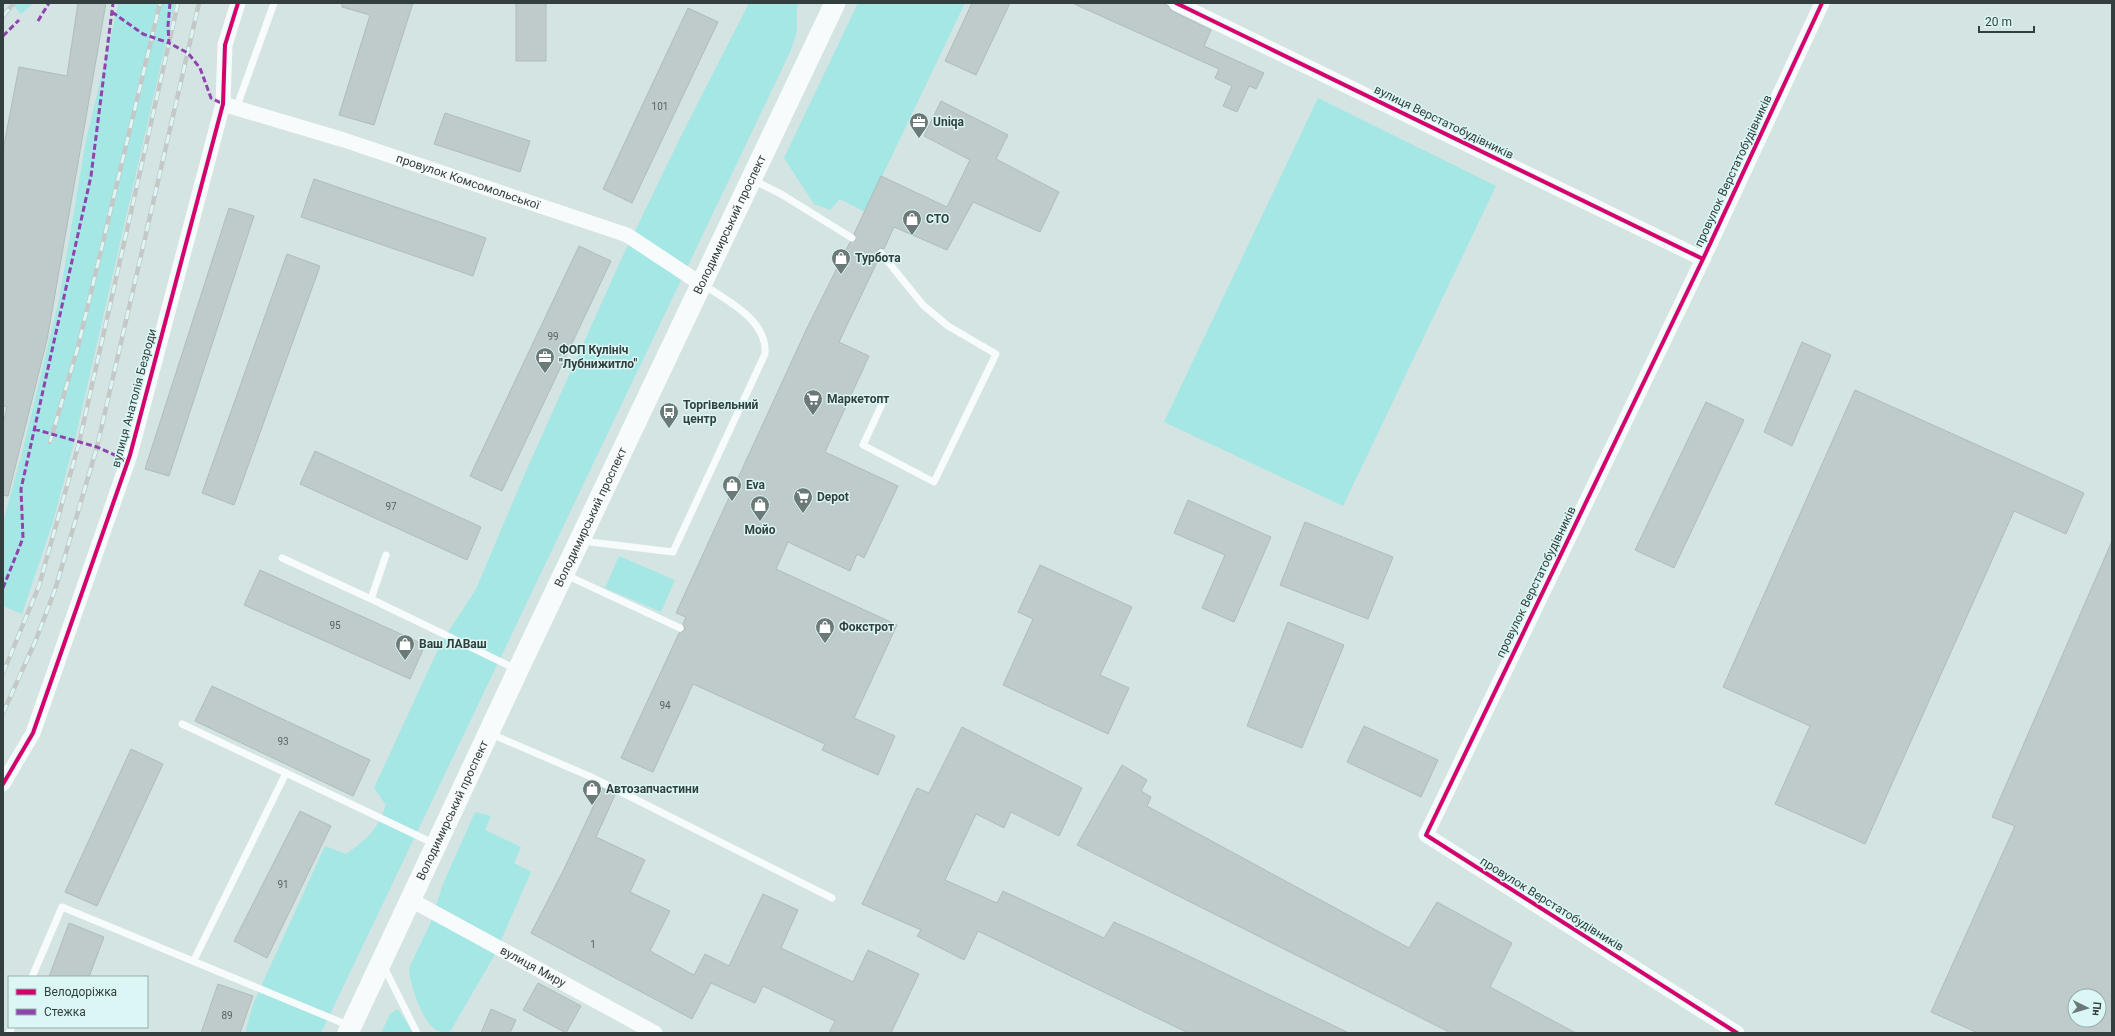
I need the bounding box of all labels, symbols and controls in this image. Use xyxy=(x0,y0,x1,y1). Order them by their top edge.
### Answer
scale bar xyxy=(1979,8,2034,34)
text: 20 m xyxy=(1985,15,2012,29)
street label: вулиця Верстатобудівників xyxy=(1372,82,1516,162)
street label: провулок Верстатобудівників xyxy=(1691,92,1775,249)
house number: 101 xyxy=(652,101,668,112)
office icon: Uniqa xyxy=(908,111,930,139)
place label: Uniqa xyxy=(933,115,965,129)
street label: провулок Комсомольської xyxy=(394,151,543,213)
street label: Володимирський проспект xyxy=(691,152,769,297)
shop icon: СТО xyxy=(901,208,923,236)
place label: СТО xyxy=(926,212,949,226)
shop icon: Турбота xyxy=(830,247,852,275)
place label: Турбота xyxy=(855,251,901,265)
street label: вулиця Анатолія Безроди xyxy=(109,327,159,469)
house number: 99 xyxy=(547,331,559,342)
place label: ФОП Кулініч "Лубнижитло" xyxy=(559,343,638,371)
office icon: ФОП Кулініч "Лубнижитло" xyxy=(534,346,556,374)
supermarket icon: Маркетопт xyxy=(802,388,824,416)
place label: Маркетопт xyxy=(827,392,889,406)
place label: Торгівельний центр xyxy=(683,398,759,426)
bus stop icon: Торгівельний центр xyxy=(658,401,680,429)
street label: Володимирський проспект xyxy=(551,445,630,589)
shop icon: Eva xyxy=(721,474,743,502)
place label: Eva xyxy=(746,478,766,492)
supermarket icon: Depot xyxy=(792,486,814,514)
place label: Depot xyxy=(817,490,849,504)
shop icon: Мойо xyxy=(749,494,771,522)
house number: 97 xyxy=(385,501,397,512)
street label: провулок Верстатобудівників xyxy=(1493,504,1579,660)
place label: Мойо xyxy=(745,523,776,537)
shop icon: Фокстрот xyxy=(814,616,836,644)
house number: 95 xyxy=(329,620,341,631)
place label: Фокстрот xyxy=(839,620,894,634)
shop icon: Ваш ЛАВаш xyxy=(394,633,416,661)
place label: Ваш ЛАВаш xyxy=(419,637,487,651)
house number: 94 xyxy=(659,700,671,711)
house number: 93 xyxy=(277,736,289,747)
street label: Володимирський проспект xyxy=(414,738,491,882)
shop icon: Автозапчастини xyxy=(581,778,603,806)
place label: Автозапчастини xyxy=(606,782,699,796)
street label: провулок Верстатобудівників xyxy=(1478,854,1626,954)
house number: 91 xyxy=(277,879,289,890)
house number: 1 xyxy=(590,939,596,950)
street label: вулиця Миру xyxy=(498,943,569,990)
legend xyxy=(8,976,148,1028)
text: Велодоріжка xyxy=(44,985,117,999)
north arrow xyxy=(2067,988,2107,1028)
text: Пн xyxy=(2089,1001,2104,1016)
text: Стежка xyxy=(44,1005,86,1019)
house number: 89 xyxy=(221,1010,233,1021)

